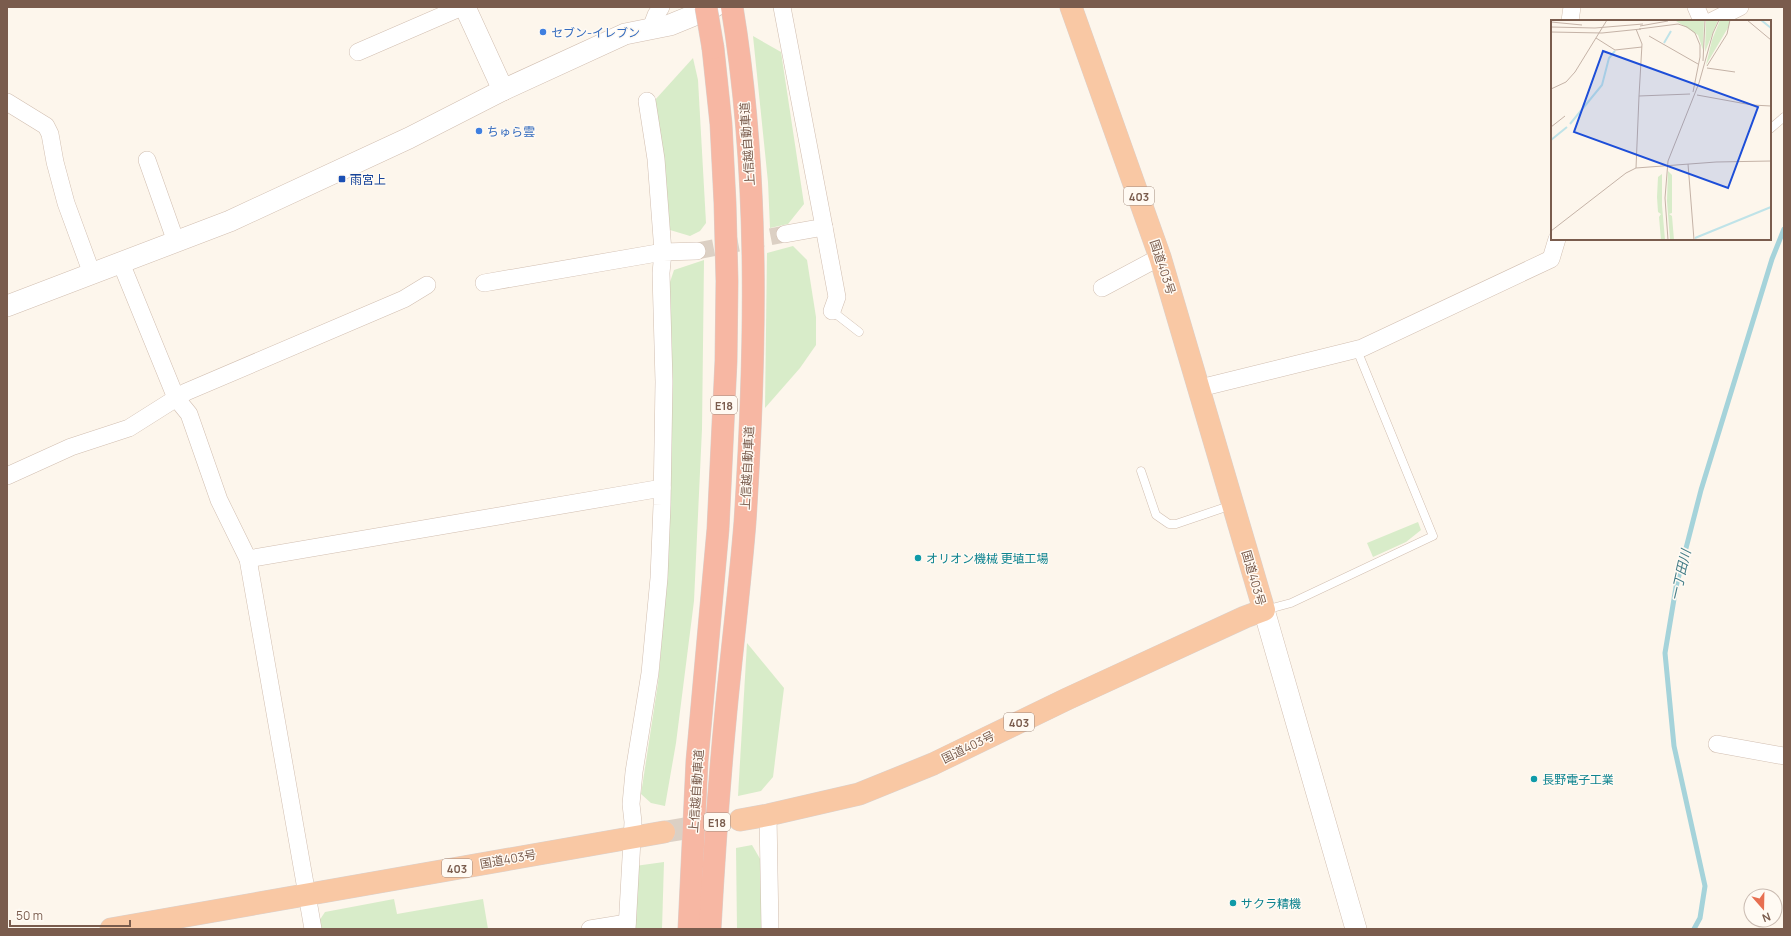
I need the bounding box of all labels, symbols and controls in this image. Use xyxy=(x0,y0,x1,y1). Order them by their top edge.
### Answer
inset map xyxy=(1551,20,1771,240)
place label: セブン-イレブン xyxy=(551,24,640,41)
marker: セブン-イレブン xyxy=(538,27,548,37)
street label: 上信越自動車道 xyxy=(736,102,758,186)
place label: ちゅら雲 xyxy=(487,123,535,140)
marker: ちゅら雲 xyxy=(474,126,484,136)
place label: 雨宮上 xyxy=(350,171,386,188)
marker: 雨宮上 xyxy=(337,174,347,184)
road number: 403 xyxy=(1124,187,1154,205)
street label: 国道403号 xyxy=(1146,237,1180,297)
road number: E18 xyxy=(711,396,737,414)
street label: 上信越自動車道 xyxy=(736,426,758,510)
water label: 一丁田川 xyxy=(1665,546,1695,602)
street label: 国道403号 xyxy=(1238,548,1270,608)
place label: オリオン機械 更埴工場 xyxy=(926,550,1048,567)
marker: オリオン機械 更埴工場 xyxy=(913,553,923,563)
road number: 403 xyxy=(1004,713,1034,731)
street label: 国道403号 xyxy=(939,727,997,767)
street label: 上信越自動車道 xyxy=(685,749,707,833)
place label: 長野電子工業 xyxy=(1542,771,1614,788)
marker: 長野電子工業 xyxy=(1529,774,1539,784)
road number: E18 xyxy=(704,813,730,831)
street label: 国道403号 xyxy=(478,846,538,872)
road number: 403 xyxy=(442,859,472,877)
north arrow xyxy=(1743,888,1783,928)
place label: サクラ精機 xyxy=(1241,895,1301,912)
marker: サクラ精機 xyxy=(1228,898,1238,908)
scale bar xyxy=(10,902,130,928)
text: 50 m xyxy=(16,907,43,924)
text: N xyxy=(1760,909,1773,926)

